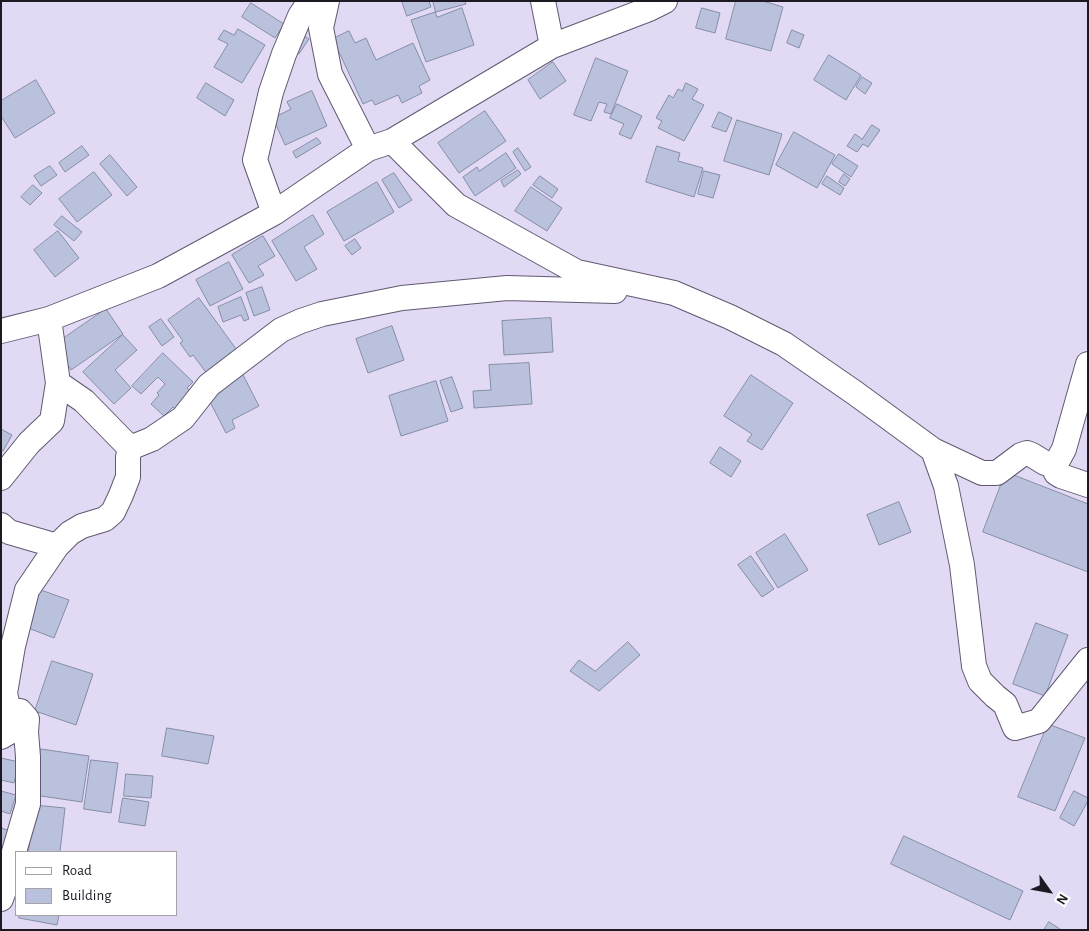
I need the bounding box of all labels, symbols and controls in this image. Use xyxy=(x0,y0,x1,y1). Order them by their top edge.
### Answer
legend xyxy=(15,851,178,916)
text: Road xyxy=(62,863,92,878)
north arrow xyxy=(1024,866,1074,916)
text: Building xyxy=(62,888,112,903)
text: N xyxy=(1053,891,1070,907)

